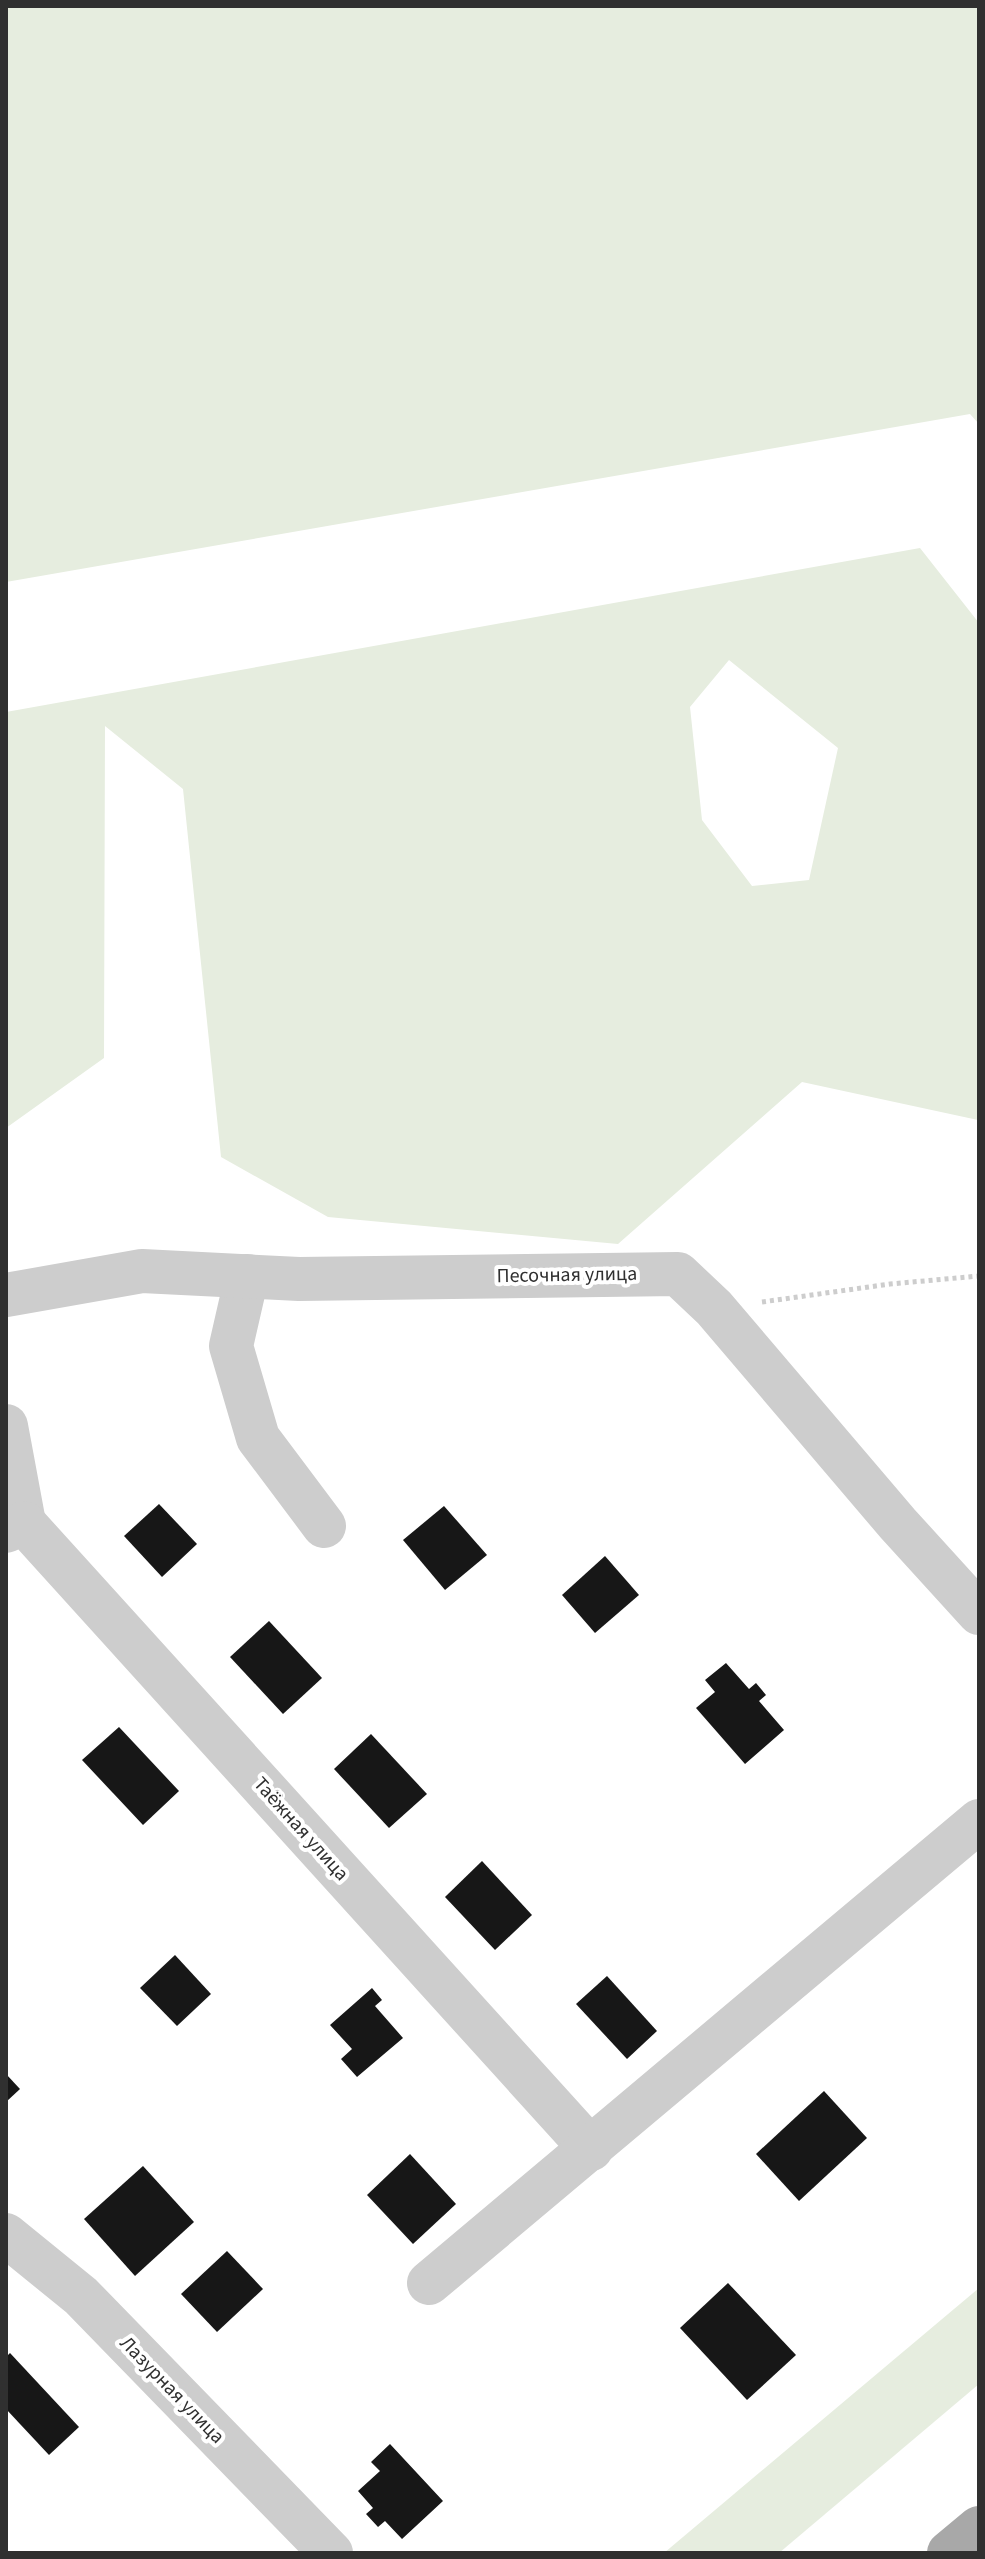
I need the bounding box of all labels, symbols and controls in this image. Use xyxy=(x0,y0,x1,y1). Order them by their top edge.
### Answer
street label: Песочная улица xyxy=(496,1260,638,1290)
street label: Таёжная улица xyxy=(247,1771,355,1887)
street label: Лазурная улица xyxy=(113,2330,231,2450)

